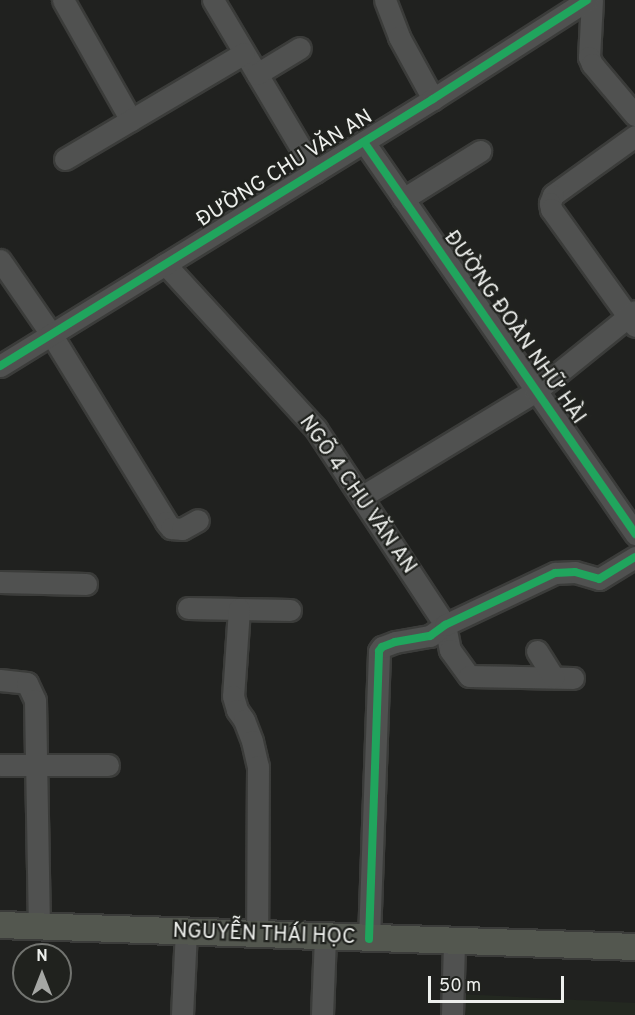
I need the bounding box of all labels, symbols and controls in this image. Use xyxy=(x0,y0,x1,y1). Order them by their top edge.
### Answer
street label: ĐƯỜNG CHU VĂN AN xyxy=(192,104,378,234)
street label: ĐƯỜNG ĐOÀN NHỮ HÀI xyxy=(438,226,590,430)
street label: NGÕ 4 CHU VĂN AN xyxy=(292,410,422,580)
street label: NGUYỄN THÁI HỌC xyxy=(172,919,356,951)
north arrow xyxy=(12,943,72,1003)
text: N xyxy=(36,947,48,967)
scale bar xyxy=(431,964,568,1002)
text: 50 m xyxy=(439,975,481,998)

